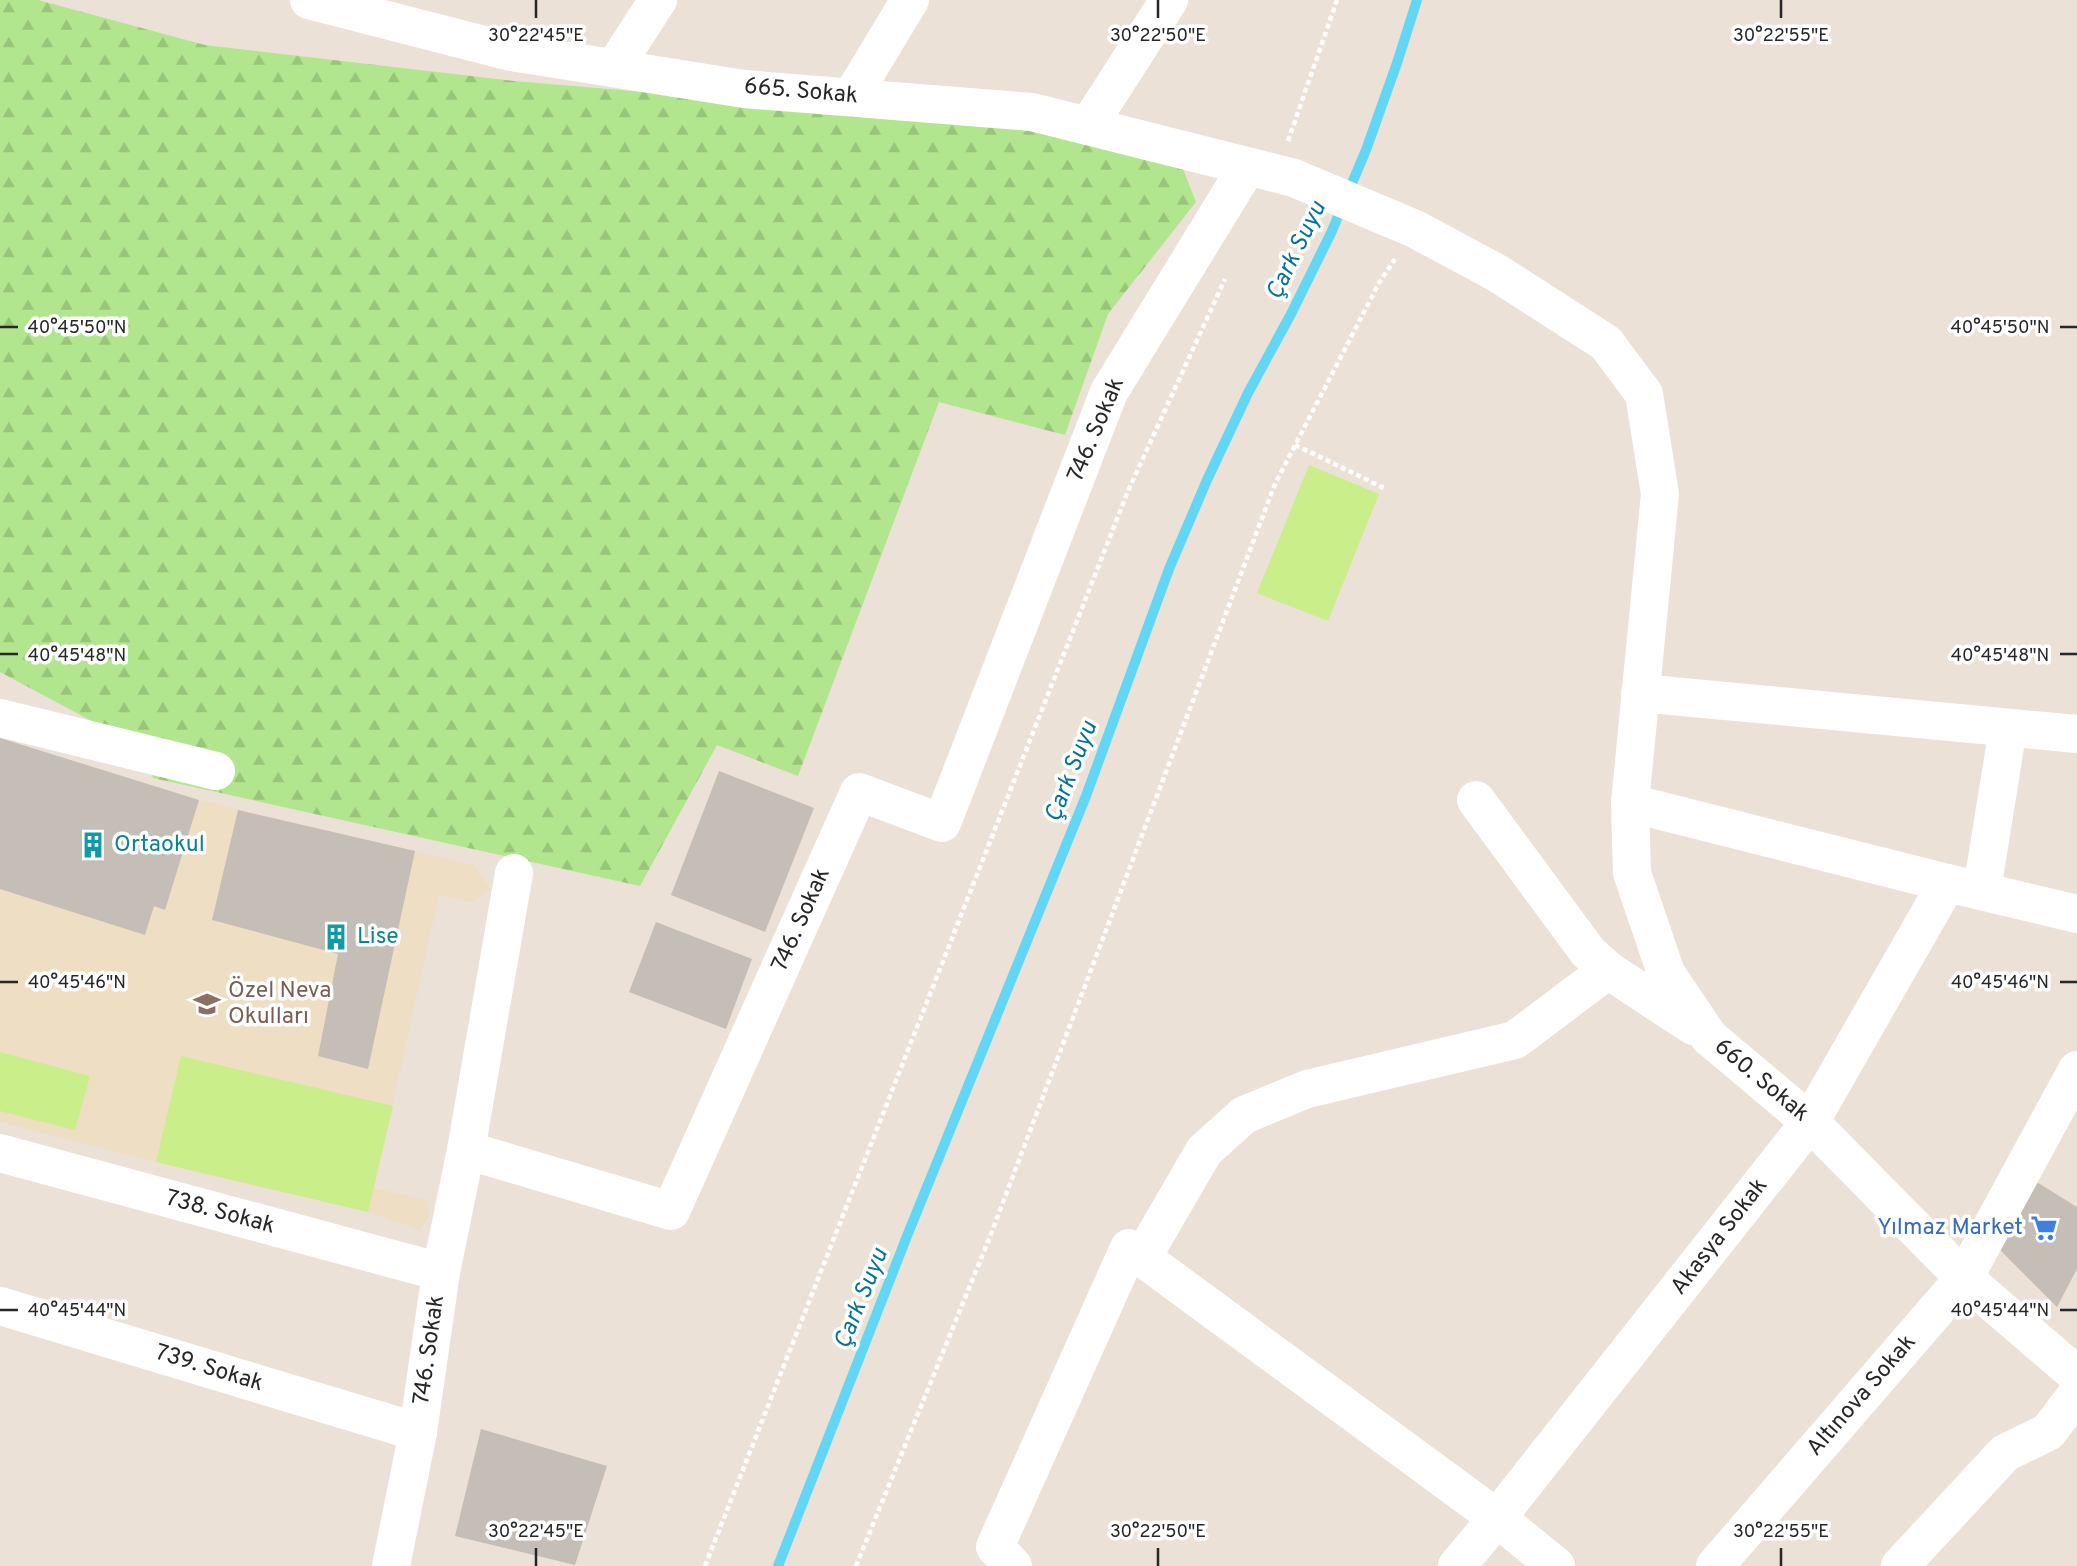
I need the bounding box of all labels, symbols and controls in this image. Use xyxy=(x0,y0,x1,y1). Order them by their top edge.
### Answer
text: 30°22'45"E xyxy=(488,25,584,48)
text: 30°22'50"E xyxy=(1110,25,1206,48)
text: 30°22'55"E xyxy=(1733,25,1829,48)
street label: 665. Sokak xyxy=(743,73,859,111)
water label: Çark Suyu xyxy=(1260,196,1334,305)
text: 40°45'50"N xyxy=(27,317,127,340)
text: 40°45'50"N xyxy=(1950,317,2050,340)
street label: 746. Sokak xyxy=(1062,373,1132,487)
text: 40°45'48"N xyxy=(28,645,126,668)
text: 40°45'48"N xyxy=(1951,645,2049,668)
water label: Çark Suyu xyxy=(1039,716,1105,827)
building icon: Ortaokul xyxy=(78,830,108,860)
place label: Ortaokul xyxy=(114,831,205,860)
street label: 746. Sokak xyxy=(766,864,838,976)
building icon: Lise xyxy=(321,922,351,952)
place label: Lise xyxy=(357,923,399,952)
text: 40°45'46"N xyxy=(28,972,126,995)
text: 40°45'46"N xyxy=(1951,972,2049,995)
place label: Özel Neva Okulları xyxy=(228,976,331,1032)
school or university icon: Özel Neva Okulları xyxy=(192,989,222,1019)
street label: 660. Sokak xyxy=(1708,1033,1814,1129)
street label: Akasya Sokak xyxy=(1665,1172,1775,1302)
street label: 738. Sokak xyxy=(162,1184,278,1242)
supermarket icon: Yılmaz Market xyxy=(2029,1213,2059,1243)
place label: Yılmaz Market xyxy=(1877,1214,2023,1243)
water label: Çark Suyu xyxy=(828,1243,896,1354)
street label: 746. Sokak xyxy=(408,1293,452,1407)
text: 40°45'44"N xyxy=(28,1300,126,1323)
text: 40°45'44"N xyxy=(1951,1300,2049,1323)
street label: Altınova Sokak xyxy=(1801,1329,1923,1463)
street label: 739. Sokak xyxy=(151,1339,267,1399)
text: 30°22'45"E xyxy=(488,1521,584,1544)
text: 30°22'50"E xyxy=(1110,1521,1206,1544)
text: 30°22'55"E xyxy=(1733,1521,1829,1544)

